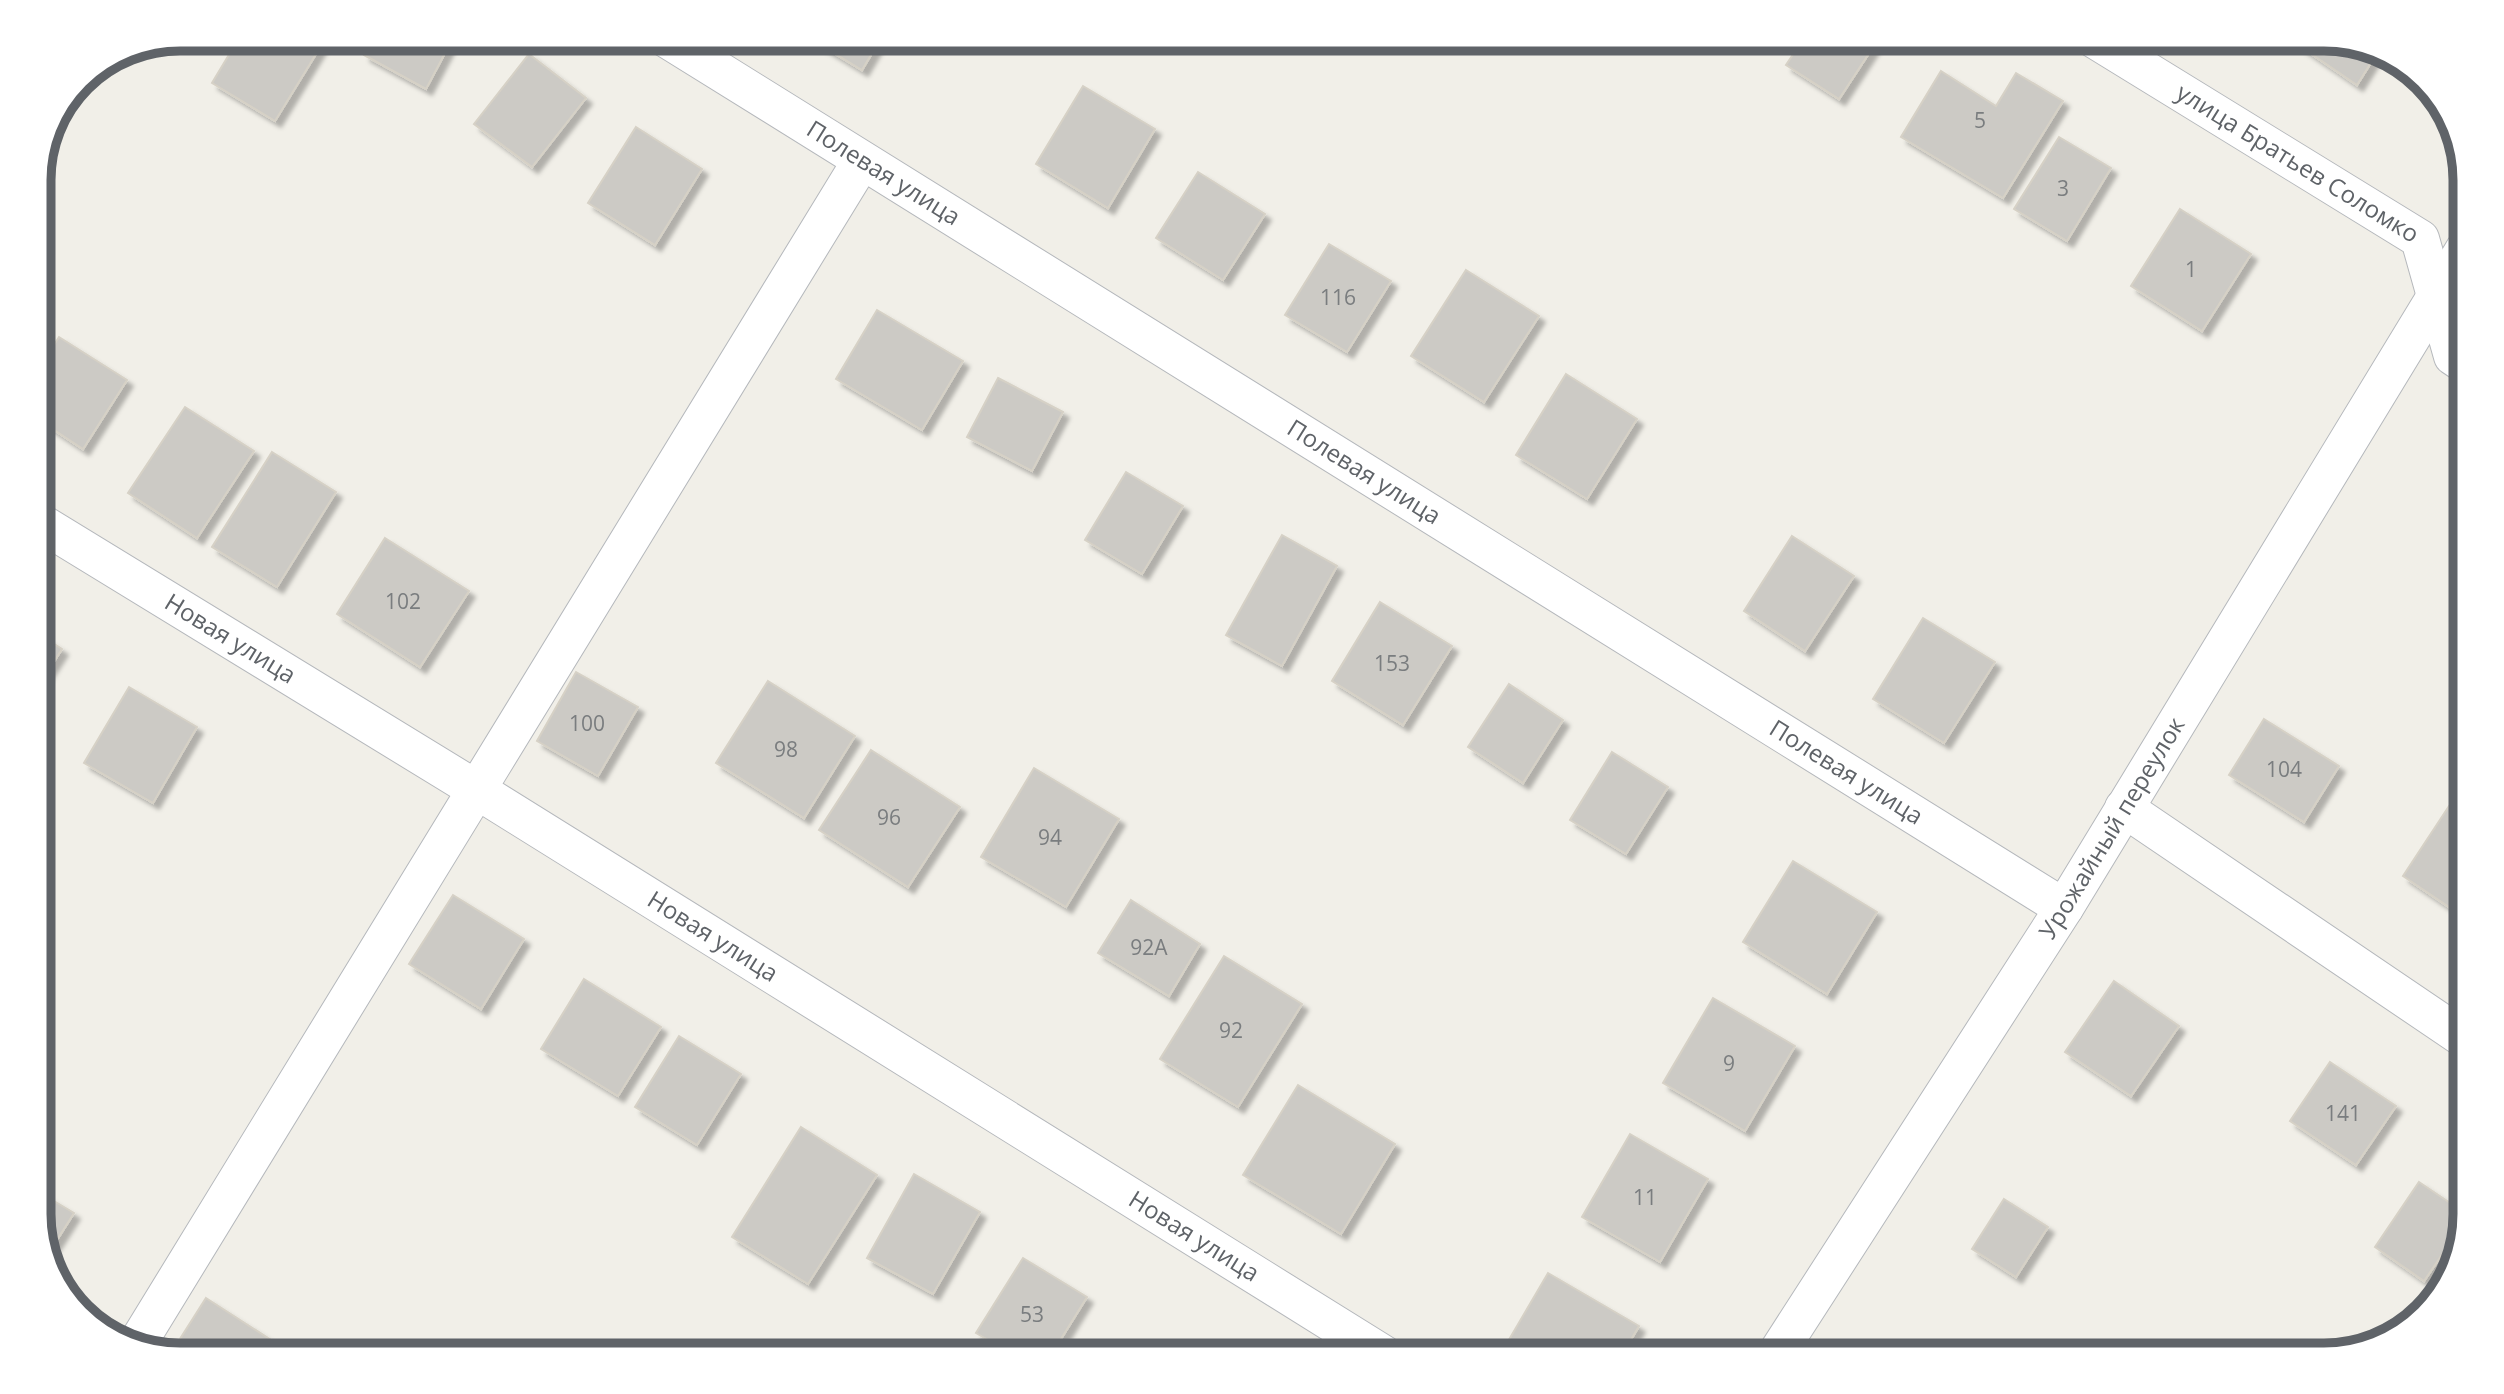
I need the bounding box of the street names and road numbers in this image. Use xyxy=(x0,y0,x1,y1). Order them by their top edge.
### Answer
street label: улица Братьев Соломко xyxy=(2171,75,2426,250)
street label: Полевая улица xyxy=(801,112,967,232)
street label: Полевая улица xyxy=(1282,411,1448,531)
street label: Новая улица xyxy=(159,585,303,690)
street label: Урожайный переулок xyxy=(2030,710,2192,945)
street label: Полевая улица xyxy=(1764,711,1930,831)
street label: Новая улица xyxy=(642,882,785,989)
street label: Новая улица xyxy=(1123,1182,1266,1288)

